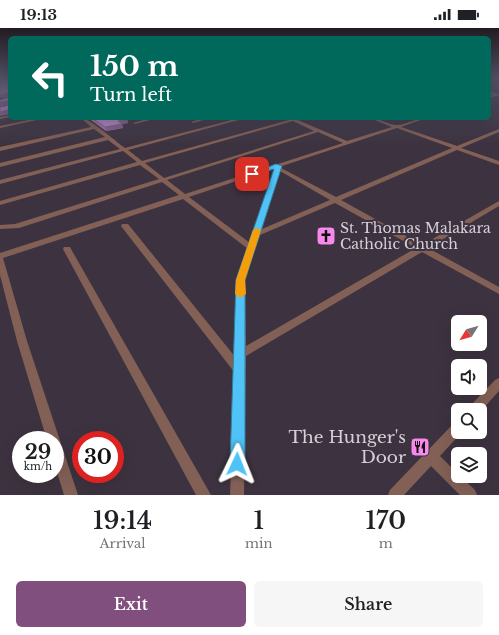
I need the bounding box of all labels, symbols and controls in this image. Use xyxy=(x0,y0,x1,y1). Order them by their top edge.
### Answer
text: 19:13 xyxy=(20,5,57,24)
text: 150 m xyxy=(90,49,178,84)
icon: left xyxy=(24,52,76,104)
text: Turn left xyxy=(90,84,172,106)
pin xyxy=(235,157,269,191)
icon: arrive xyxy=(241,163,263,185)
place label: St. Thomas Malakara Catholic Church xyxy=(340,219,491,253)
church icon: St. Thomas Malakara Catholic Church xyxy=(315,225,337,247)
north arrow xyxy=(451,315,487,351)
map controls xyxy=(451,315,487,483)
button: sound xyxy=(451,359,487,395)
button: search xyxy=(451,403,487,439)
place label: The Hunger's Door xyxy=(288,427,407,468)
speed limit sign: 30 xyxy=(72,431,124,483)
restaurant icon: The Hunger's Door xyxy=(409,436,431,458)
text: 29 xyxy=(25,440,51,464)
position arrow xyxy=(216,443,258,485)
button: layers xyxy=(451,447,487,483)
text: km/h xyxy=(24,460,52,473)
text: 19:14 xyxy=(93,506,152,535)
text: 1 xyxy=(253,506,264,535)
text: 170 xyxy=(365,506,406,535)
text: Arrival xyxy=(100,535,146,552)
text: min xyxy=(245,535,272,552)
text: m xyxy=(379,535,393,552)
button: Exit xyxy=(16,581,246,627)
button: Share xyxy=(254,581,483,627)

